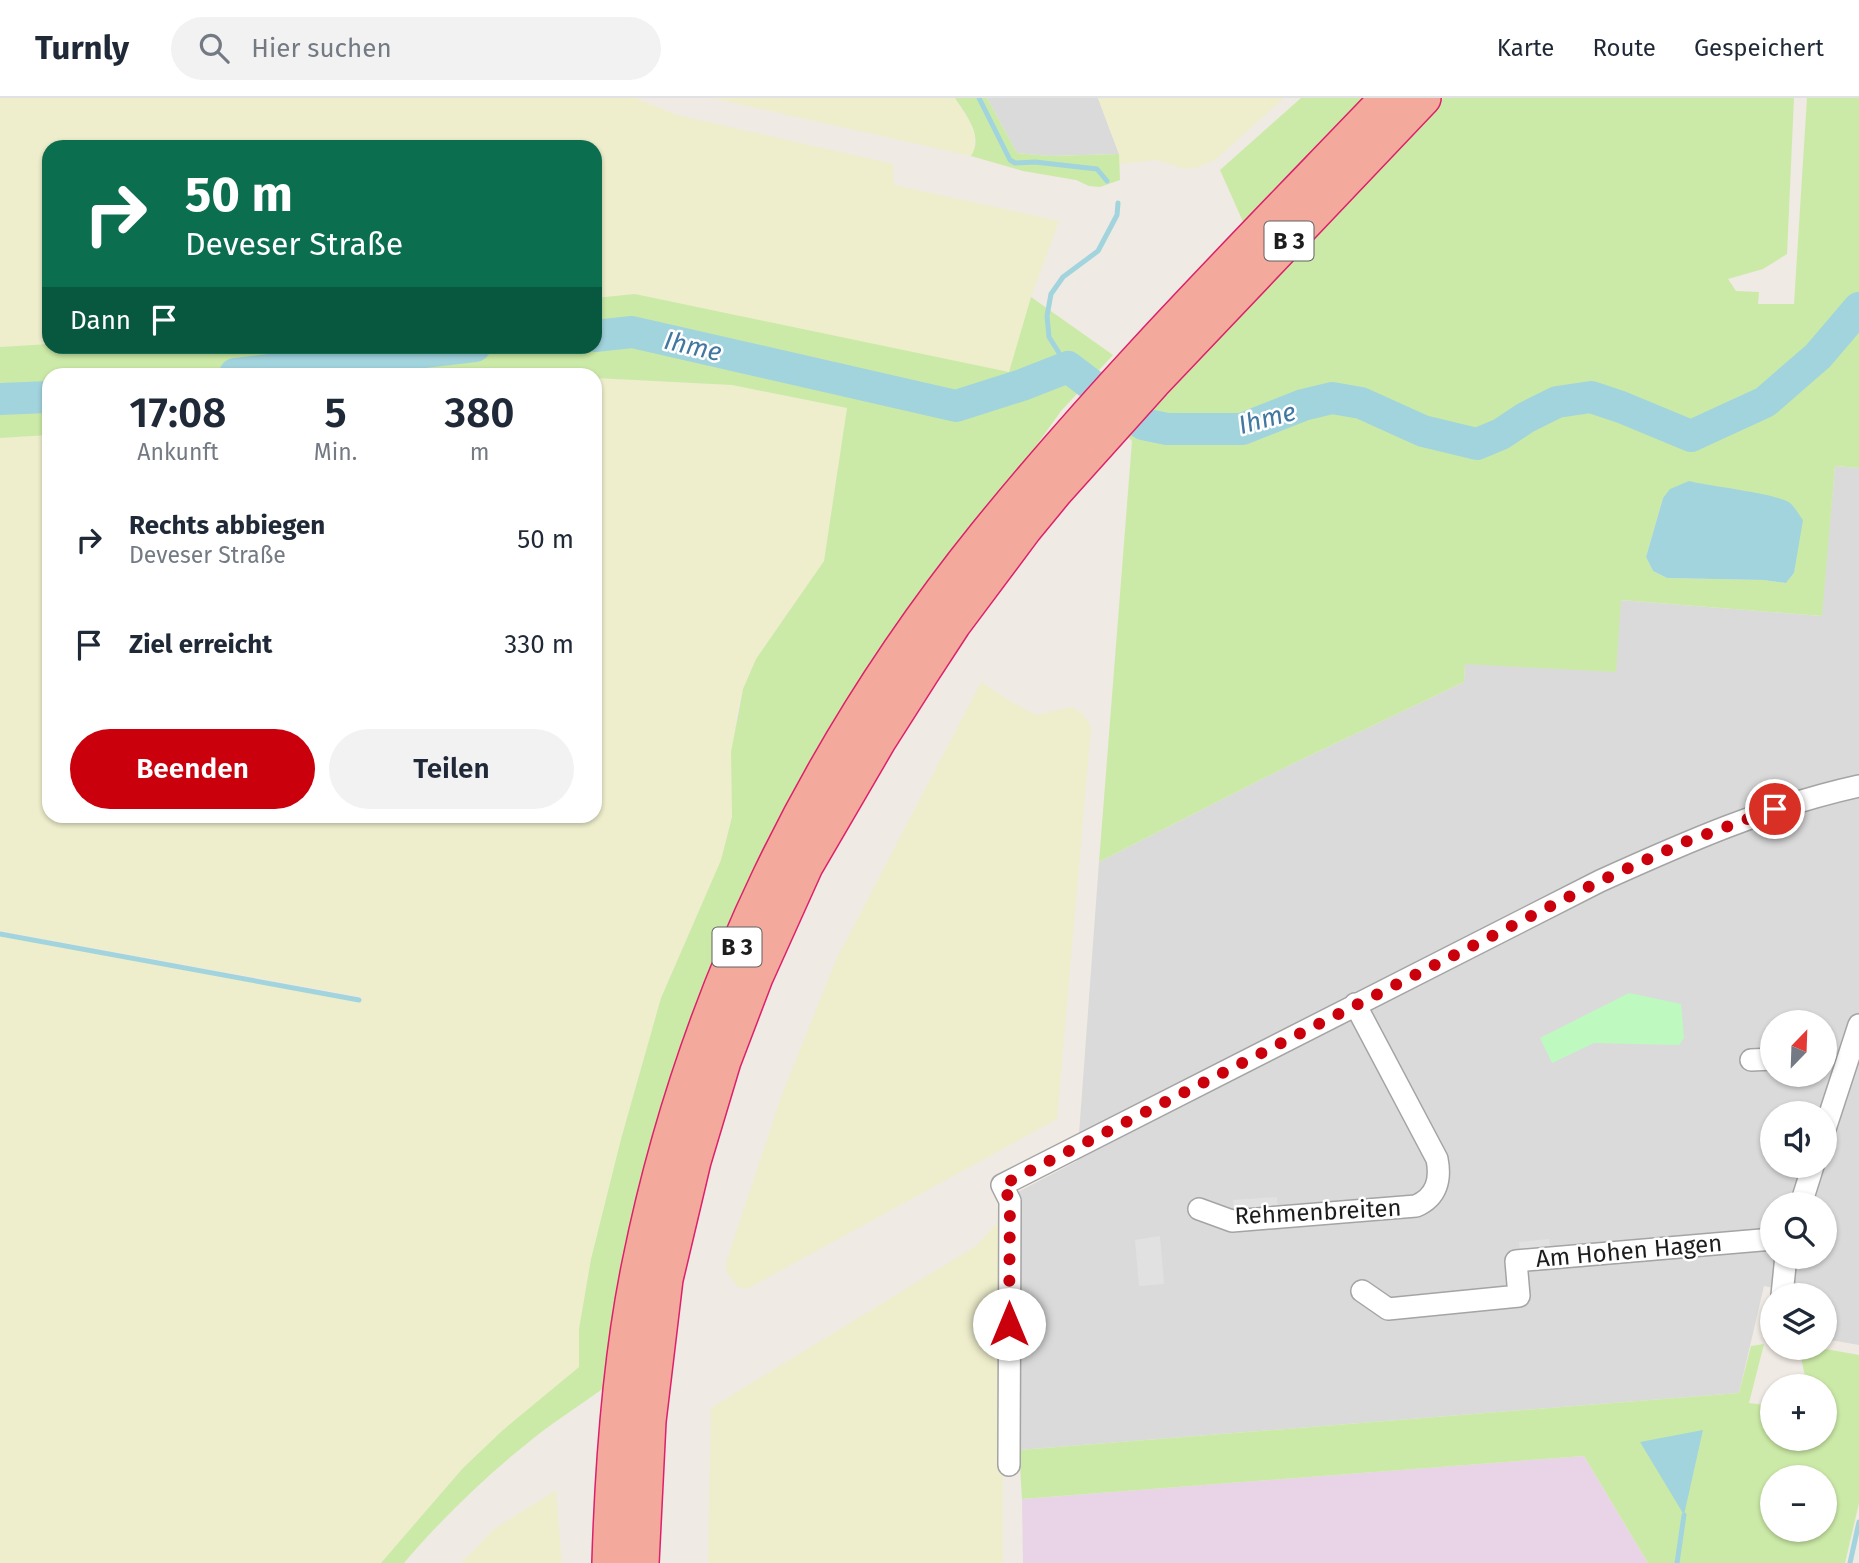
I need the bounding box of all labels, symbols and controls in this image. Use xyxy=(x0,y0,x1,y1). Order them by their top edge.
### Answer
search box xyxy=(171,17,661,80)
text: Turnly xyxy=(35,28,129,68)
icon: search xyxy=(195,29,233,67)
text: Hier suchen xyxy=(251,33,392,64)
text: Karte xyxy=(1497,34,1554,62)
text: Route xyxy=(1592,34,1656,62)
text: Gespeichert xyxy=(1694,34,1824,62)
text: 50 m xyxy=(185,165,293,224)
icon: right xyxy=(70,168,161,259)
road number: B 3 xyxy=(1264,222,1314,260)
text: Deveser Straße xyxy=(185,225,403,263)
icon: arrive xyxy=(145,301,183,339)
text: Dann xyxy=(70,305,131,336)
water label: Ihme xyxy=(661,325,725,368)
text: 17:08 xyxy=(129,388,226,438)
text: 5 xyxy=(324,388,347,438)
text: 380 xyxy=(445,388,515,438)
water label: Ihme xyxy=(1235,396,1299,441)
text: Ankunft xyxy=(137,438,218,466)
text: Min. xyxy=(314,438,357,466)
text: m xyxy=(470,438,489,466)
text: Rechts abbiegen xyxy=(129,510,325,541)
icon: right xyxy=(70,521,108,559)
text: 50 m xyxy=(517,524,574,555)
text: Deveser Straße xyxy=(129,541,286,569)
icon: arrive xyxy=(70,626,108,664)
text: Ziel erreicht xyxy=(129,629,272,660)
text: 330 m xyxy=(504,629,574,660)
button: Beenden xyxy=(70,729,315,809)
button: Teilen xyxy=(329,729,574,809)
pin xyxy=(1745,779,1805,839)
icon: arrive xyxy=(1756,790,1794,828)
road number: B 3 xyxy=(712,928,762,967)
north arrow xyxy=(1760,1010,1838,1087)
map controls xyxy=(1760,1010,1837,1542)
button: sound xyxy=(1760,1101,1837,1178)
button: search xyxy=(1760,1192,1837,1269)
street label: Rehmenbreiten xyxy=(1234,1194,1402,1230)
street label: Am Hohen Hagen xyxy=(1535,1229,1723,1273)
button: layers xyxy=(1760,1283,1837,1360)
position arrow xyxy=(972,1287,1046,1361)
button: + xyxy=(1760,1374,1837,1451)
button: − xyxy=(1760,1465,1837,1542)

